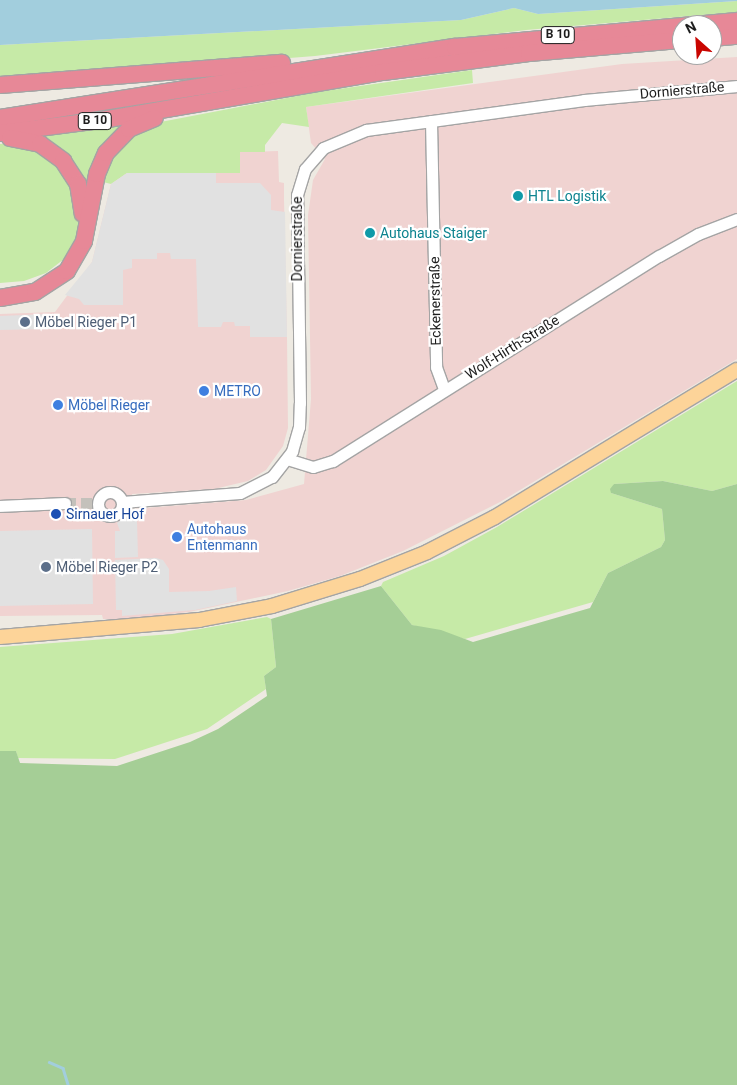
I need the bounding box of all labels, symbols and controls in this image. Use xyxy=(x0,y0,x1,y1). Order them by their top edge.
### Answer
north arrow xyxy=(672,15,722,65)
text: N xyxy=(683,18,699,37)
road number: B 10 xyxy=(540,26,576,44)
street label: Dornierstraße xyxy=(639,78,725,102)
road number: B 10 xyxy=(78,112,112,130)
place label: HTL Logistik xyxy=(528,188,606,204)
marker: HTL Logistik xyxy=(512,190,524,202)
street label: Dornierstraße xyxy=(289,197,305,281)
place label: Autohaus Staiger xyxy=(380,225,487,241)
marker: Autohaus Staiger xyxy=(364,227,376,239)
street label: Eckenerstraße xyxy=(426,256,444,346)
street label: Wolf-Hirth-Straße xyxy=(462,311,562,383)
place label: Möbel Rieger P1 xyxy=(35,314,137,330)
marker: Möbel Rieger P1 xyxy=(19,316,31,328)
place label: METRO xyxy=(214,383,261,399)
marker: METRO xyxy=(198,385,210,397)
place label: Möbel Rieger xyxy=(68,397,150,413)
marker: Möbel Rieger xyxy=(52,399,64,411)
place label: Sirnauer Hof xyxy=(66,506,144,522)
marker: Sirnauer Hof xyxy=(50,508,62,520)
place label: Autohaus Entenmann xyxy=(187,521,258,554)
marker: Autohaus Entenmann xyxy=(171,531,183,543)
place label: Möbel Rieger P2 xyxy=(56,559,158,575)
marker: Möbel Rieger P2 xyxy=(40,561,52,573)

